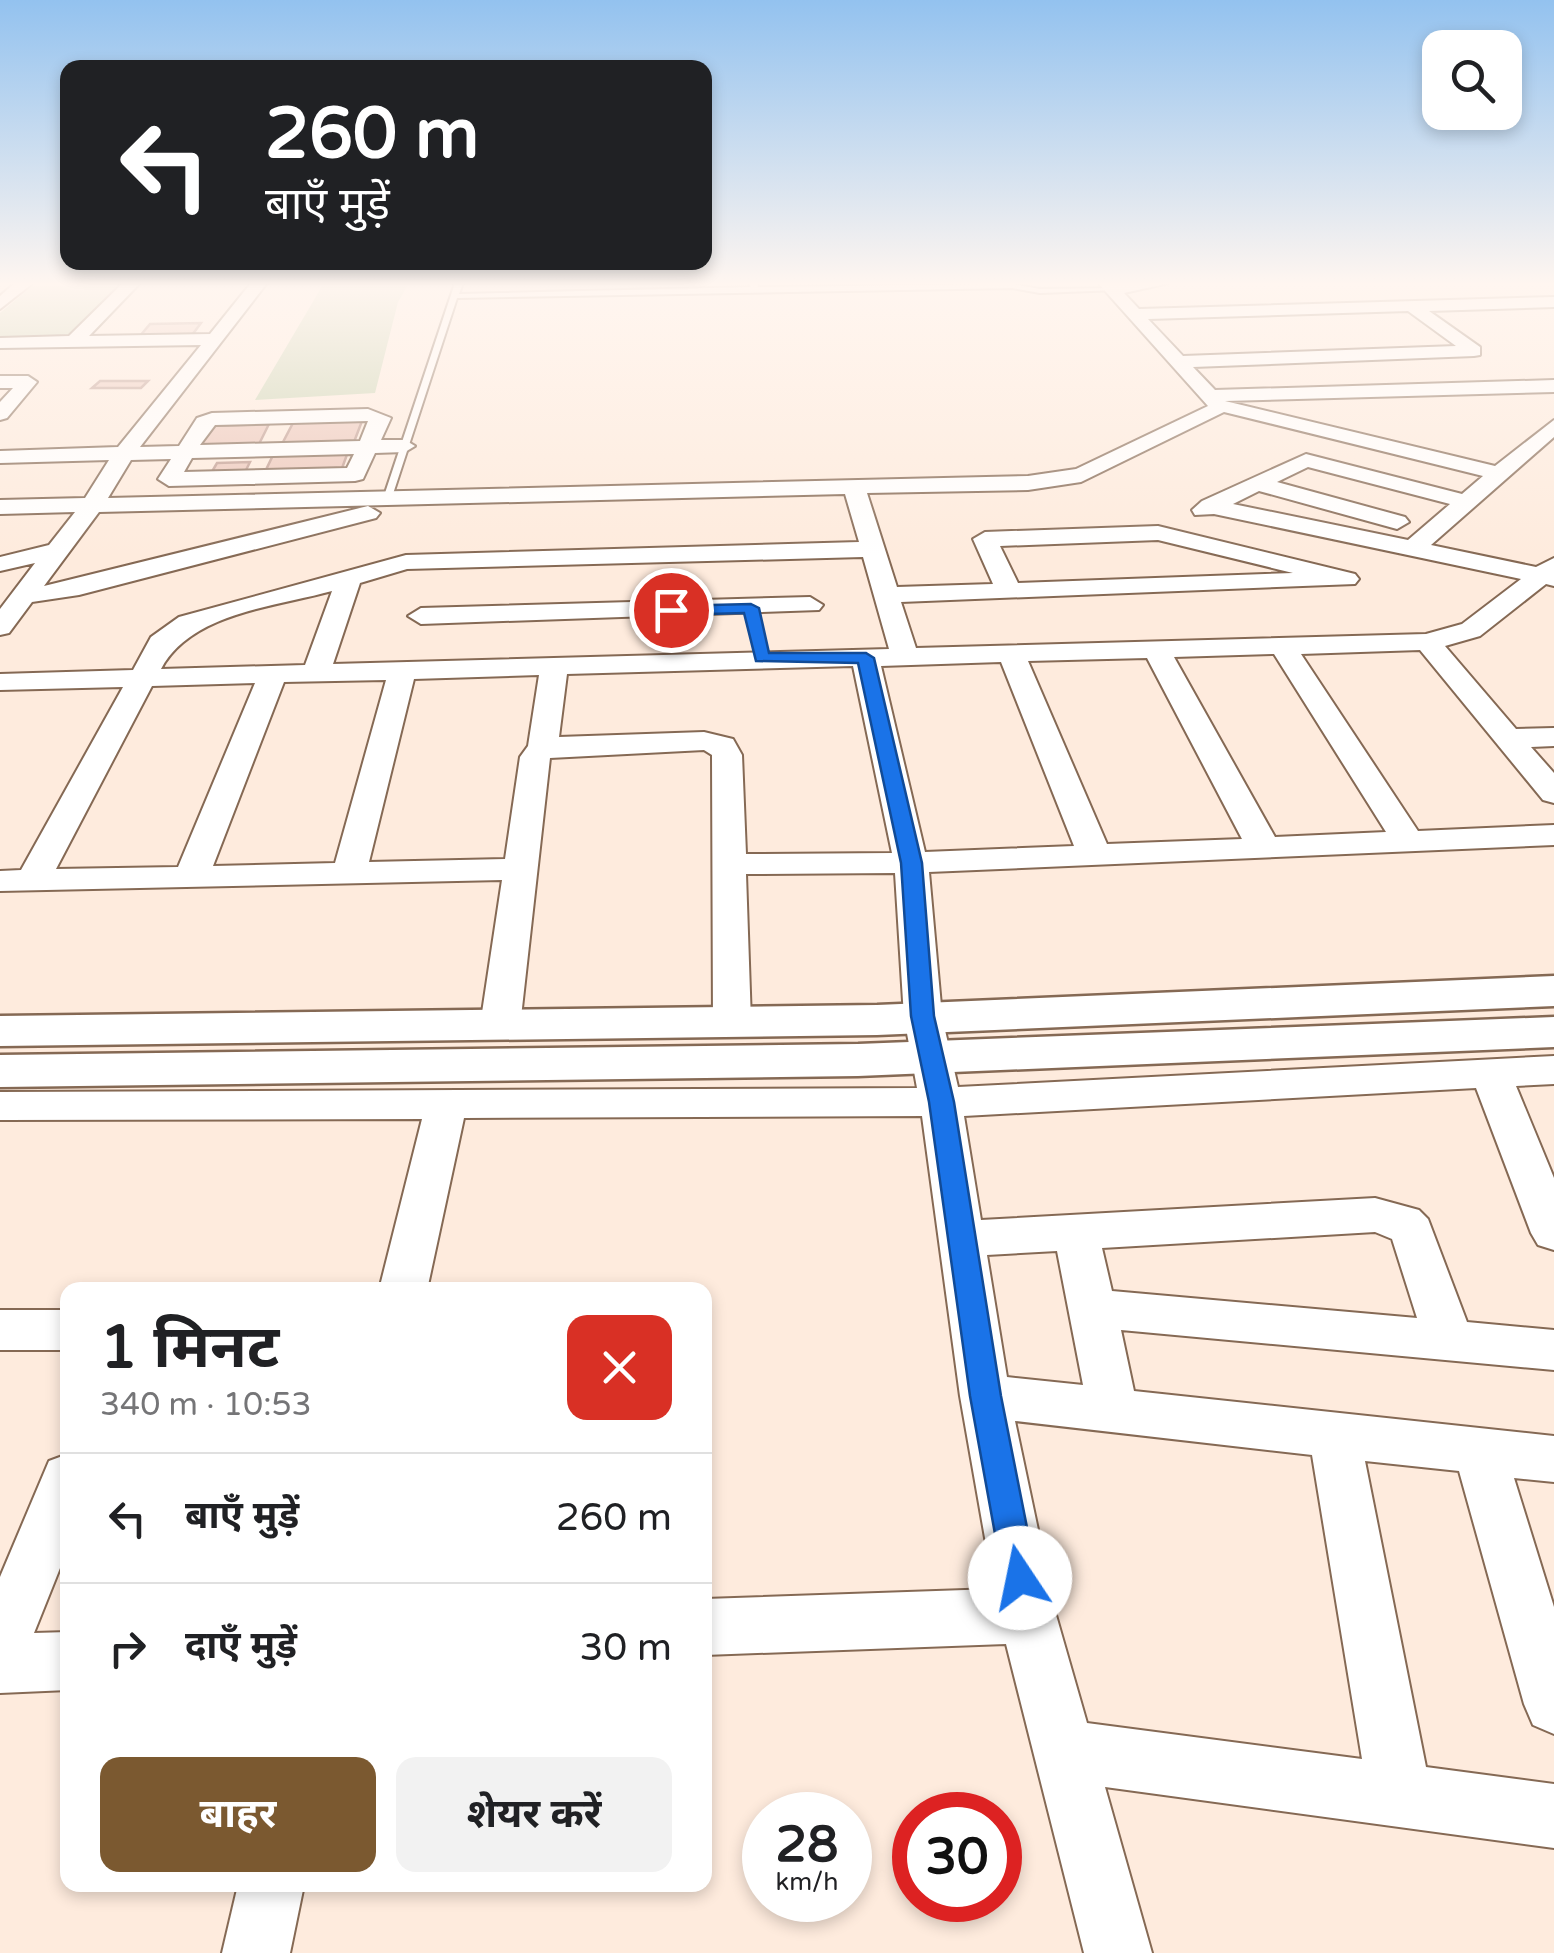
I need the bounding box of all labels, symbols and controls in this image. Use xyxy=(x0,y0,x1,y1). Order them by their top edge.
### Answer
map controls xyxy=(1422,30,1522,130)
button: search xyxy=(1422,30,1522,130)
text: 260 m xyxy=(265,93,479,177)
icon: left xyxy=(100,100,230,230)
text: बाएँ मुड़ें xyxy=(265,178,390,232)
pin xyxy=(629,568,714,653)
icon: arrive xyxy=(644,583,699,638)
text: 1 मिनट xyxy=(100,1312,279,1384)
button: close xyxy=(567,1315,672,1420)
text: 340 m · 10:53 xyxy=(100,1386,312,1424)
icon: left xyxy=(100,1491,155,1546)
text: बाएँ मुड़ें xyxy=(185,1493,299,1539)
text: 260 m xyxy=(556,1495,672,1541)
position arrow xyxy=(968,1526,1072,1630)
icon: right xyxy=(100,1621,155,1676)
text: दाएँ मुड़ें xyxy=(185,1623,297,1669)
text: 30 m xyxy=(580,1625,672,1671)
button: बाहर xyxy=(100,1757,376,1872)
button: शेयर करें xyxy=(396,1757,672,1872)
speed limit sign: 30 xyxy=(892,1792,1022,1922)
text: 28 xyxy=(776,1815,838,1875)
text: km/h xyxy=(776,1867,838,1897)

